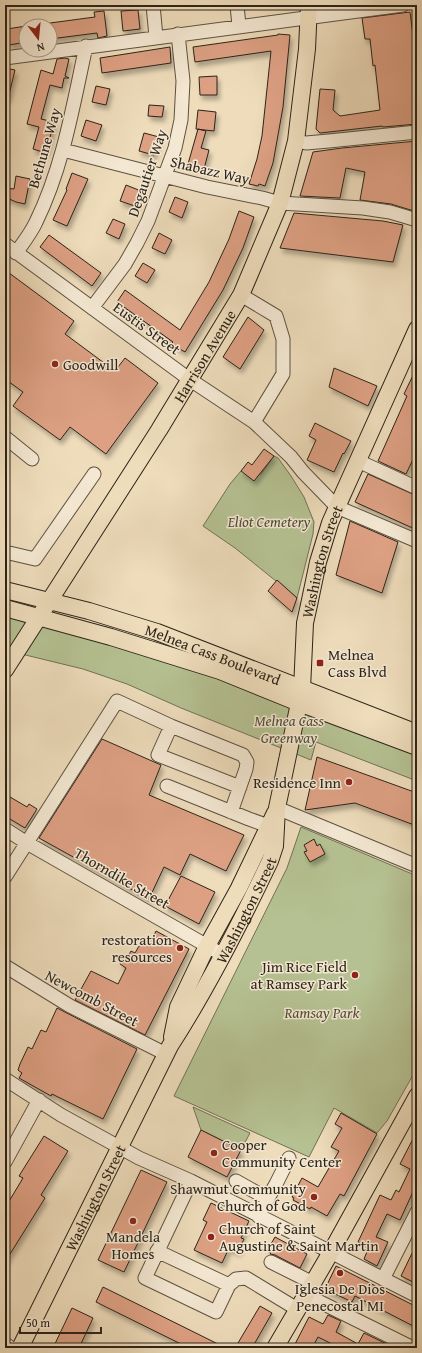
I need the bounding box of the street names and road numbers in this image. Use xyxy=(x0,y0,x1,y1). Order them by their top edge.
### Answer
street label: Bethune Way xyxy=(22,105,66,191)
street label: Degautier Way xyxy=(122,126,172,220)
street label: Shabazz Way xyxy=(168,151,252,189)
street label: Eustis Street xyxy=(109,296,185,360)
street label: Harrison Avenue xyxy=(168,305,240,406)
street label: Washington Street xyxy=(296,501,347,620)
street label: Melnea Cass Boulevard xyxy=(143,619,284,690)
street label: Thorndike Street xyxy=(70,842,174,914)
street label: Washington Street xyxy=(210,854,281,967)
street label: Newcomb Street xyxy=(42,965,143,1032)
street label: Washington Street xyxy=(59,1140,130,1254)

